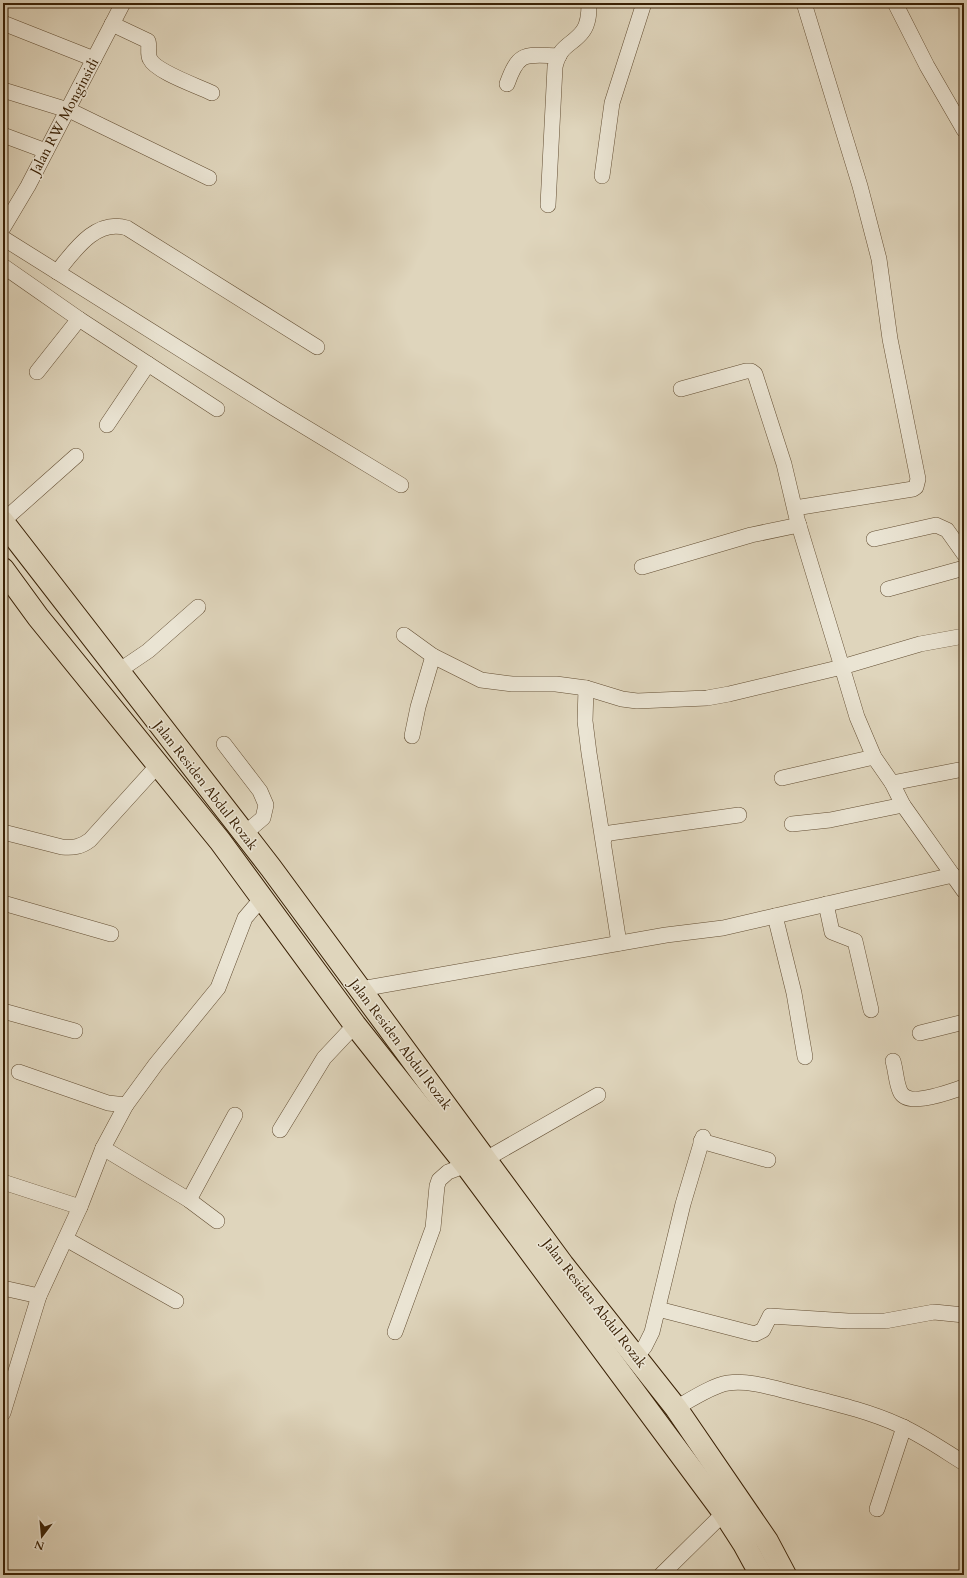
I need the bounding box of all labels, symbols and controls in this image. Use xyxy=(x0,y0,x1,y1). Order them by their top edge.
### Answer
street label: Jalan RW Monginsidi xyxy=(25,55,103,180)
street label: Jalan Residen Abdul Rozak xyxy=(148,715,262,854)
street label: Jalan Residen Abdul Rozak xyxy=(344,973,456,1114)
street label: Jalan Residen Abdul Rozak xyxy=(537,1233,651,1372)
north arrow xyxy=(22,1516,62,1556)
text: N xyxy=(32,1536,46,1554)

